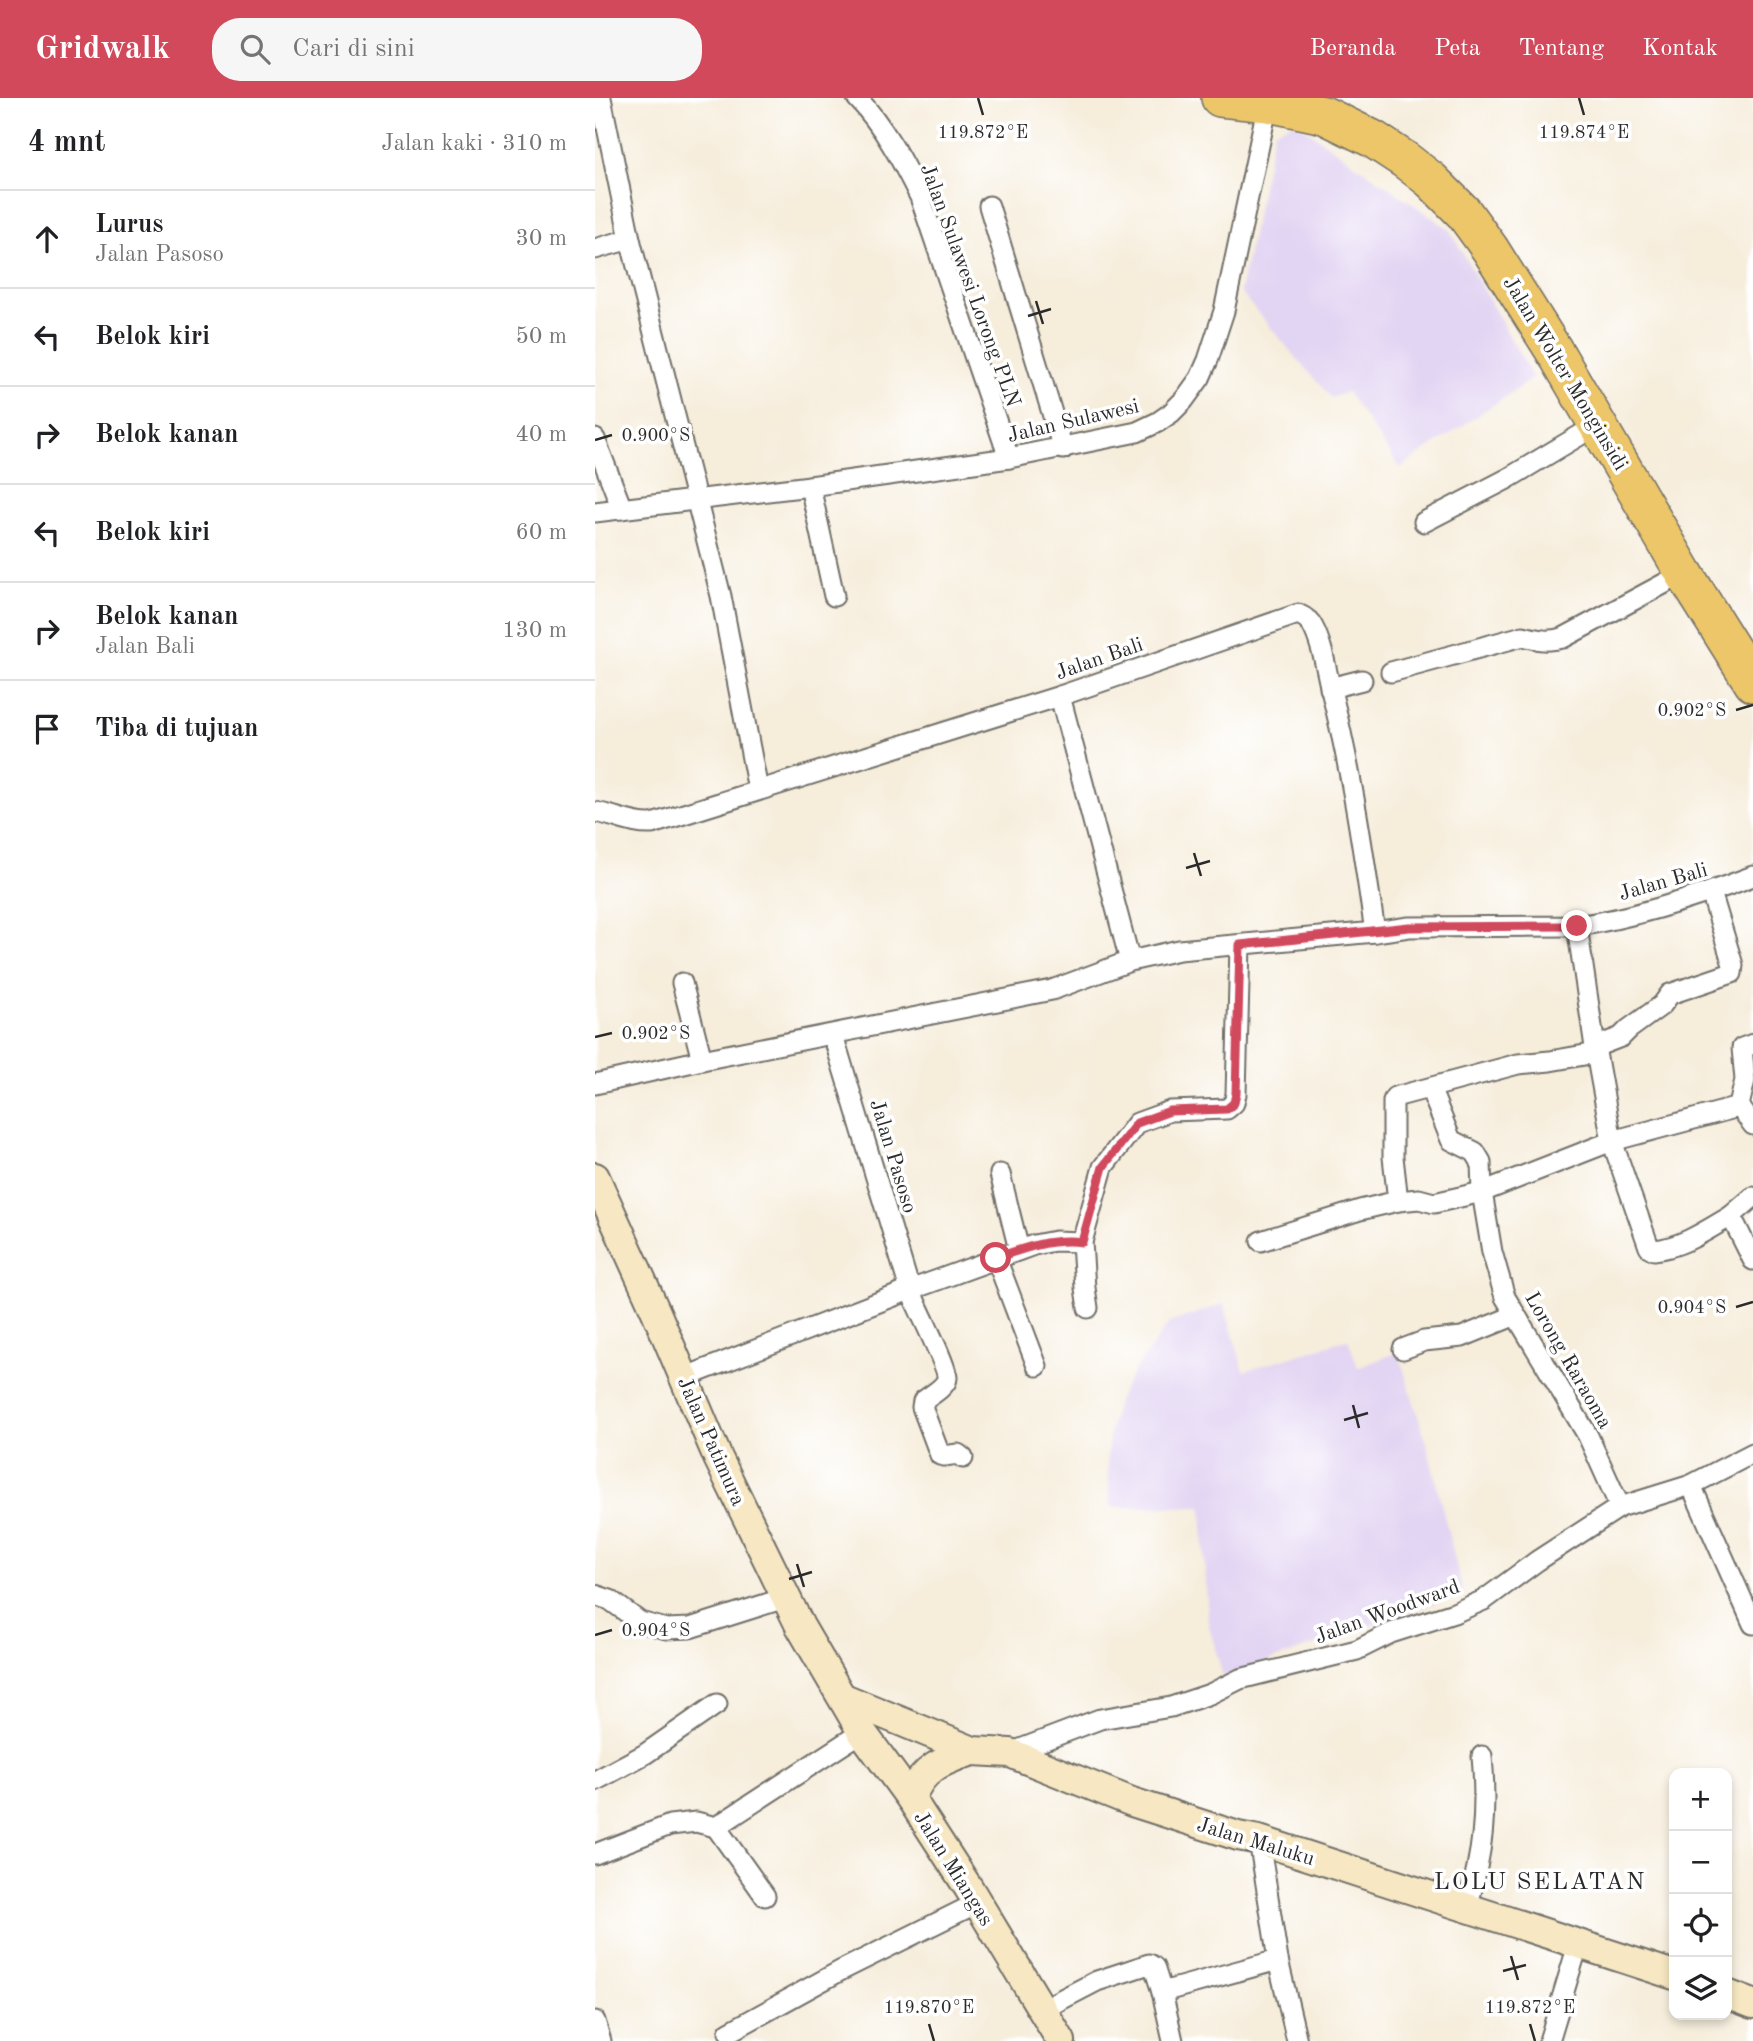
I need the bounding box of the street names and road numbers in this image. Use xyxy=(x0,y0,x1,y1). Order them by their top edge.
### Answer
street label: Jalan Sulawesi Lorong PLN xyxy=(916,161,1023,410)
street label: Jalan Wolter Monginsidi xyxy=(1499,273,1631,474)
street label: Jalan Sulawesi xyxy=(1005,396,1141,447)
street label: Jalan Bali xyxy=(1053,635,1146,684)
street label: Jalan Bali xyxy=(1617,860,1710,905)
street label: Jalan Pasoso xyxy=(865,1097,920,1216)
street label: Lorong Raraoma xyxy=(1520,1289,1615,1433)
street label: Jalan Patimura xyxy=(673,1374,748,1509)
street label: Jalan Woodward xyxy=(1312,1576,1463,1648)
street label: Jalan Miangas xyxy=(909,1808,996,1930)
street label: Jalan Maluku xyxy=(1194,1815,1317,1870)

